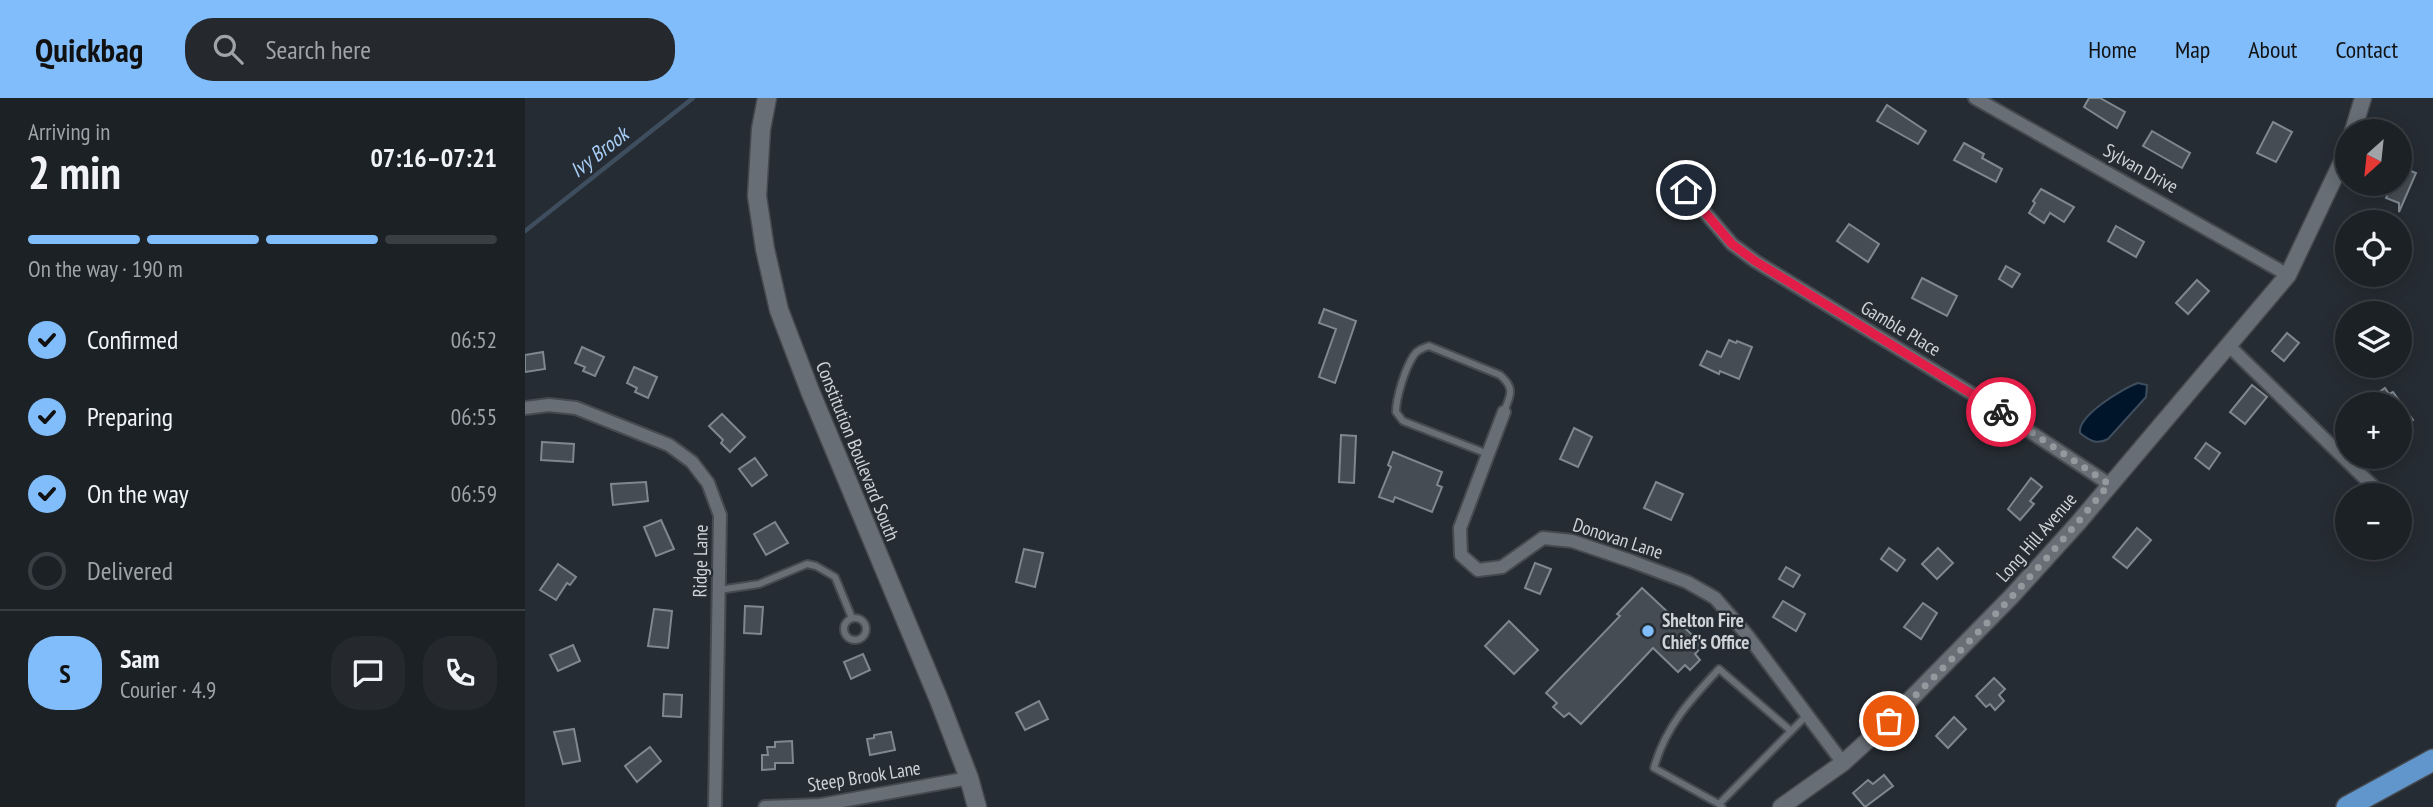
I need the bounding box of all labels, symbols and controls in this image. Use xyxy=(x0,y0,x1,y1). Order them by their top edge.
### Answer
search box xyxy=(185,18,675,81)
text: Quickbag xyxy=(35,28,143,71)
icon: search xyxy=(209,30,247,68)
text: Search here xyxy=(265,33,371,66)
text: Home xyxy=(2088,34,2137,65)
text: Map xyxy=(2175,34,2210,65)
text: About xyxy=(2248,34,2297,65)
text: Contact xyxy=(2335,34,2398,65)
text: Arriving in xyxy=(28,117,110,146)
water label: Ivy Brook xyxy=(564,119,636,183)
north arrow xyxy=(2335,119,2411,196)
map controls xyxy=(2335,119,2412,560)
street label: Sylvan Drive xyxy=(2100,138,2183,198)
text: 07:16–07:21 xyxy=(370,141,497,174)
text: 2 min xyxy=(28,142,121,202)
pin xyxy=(1656,160,1716,220)
icon: home xyxy=(1667,171,1705,209)
button: locate xyxy=(2335,210,2412,287)
text: On the way · 190 m xyxy=(28,254,183,283)
street label: Gamble Place xyxy=(1857,295,1945,361)
button: layers xyxy=(2335,301,2412,378)
icon: check xyxy=(28,321,66,359)
text: Confirmed xyxy=(87,323,178,356)
text: 06:52 xyxy=(451,325,497,354)
street label: Constitution Boulevard South xyxy=(811,358,905,544)
courier xyxy=(1966,377,2036,447)
button: + xyxy=(2335,392,2412,469)
icon: bike xyxy=(1982,393,2020,431)
icon: check xyxy=(28,398,66,436)
text: Preparing xyxy=(87,400,173,433)
text: 06:55 xyxy=(451,402,497,431)
icon: check xyxy=(28,475,66,513)
text: On the way xyxy=(87,477,189,510)
text: 06:59 xyxy=(451,479,497,508)
button: − xyxy=(2335,483,2412,560)
street label: Long Hill Avenue xyxy=(1991,487,2081,587)
street label: Donovan Lane xyxy=(1570,512,1666,564)
street label: Ridge Lane xyxy=(687,524,713,598)
text: Delivered xyxy=(87,554,173,587)
place label: Shelton Fire Chief's Office xyxy=(1662,608,1749,654)
marker: Shelton Fire Chief's Office xyxy=(1640,623,1656,639)
button: chat xyxy=(331,636,405,710)
button: phone xyxy=(423,636,497,710)
text: Sam xyxy=(120,642,159,675)
text: S xyxy=(59,657,71,690)
text: Courier · 4.9 xyxy=(120,675,216,704)
pin xyxy=(1859,691,1919,751)
icon: bag xyxy=(1870,702,1908,740)
street label: Steep Brook Lane xyxy=(806,755,922,797)

